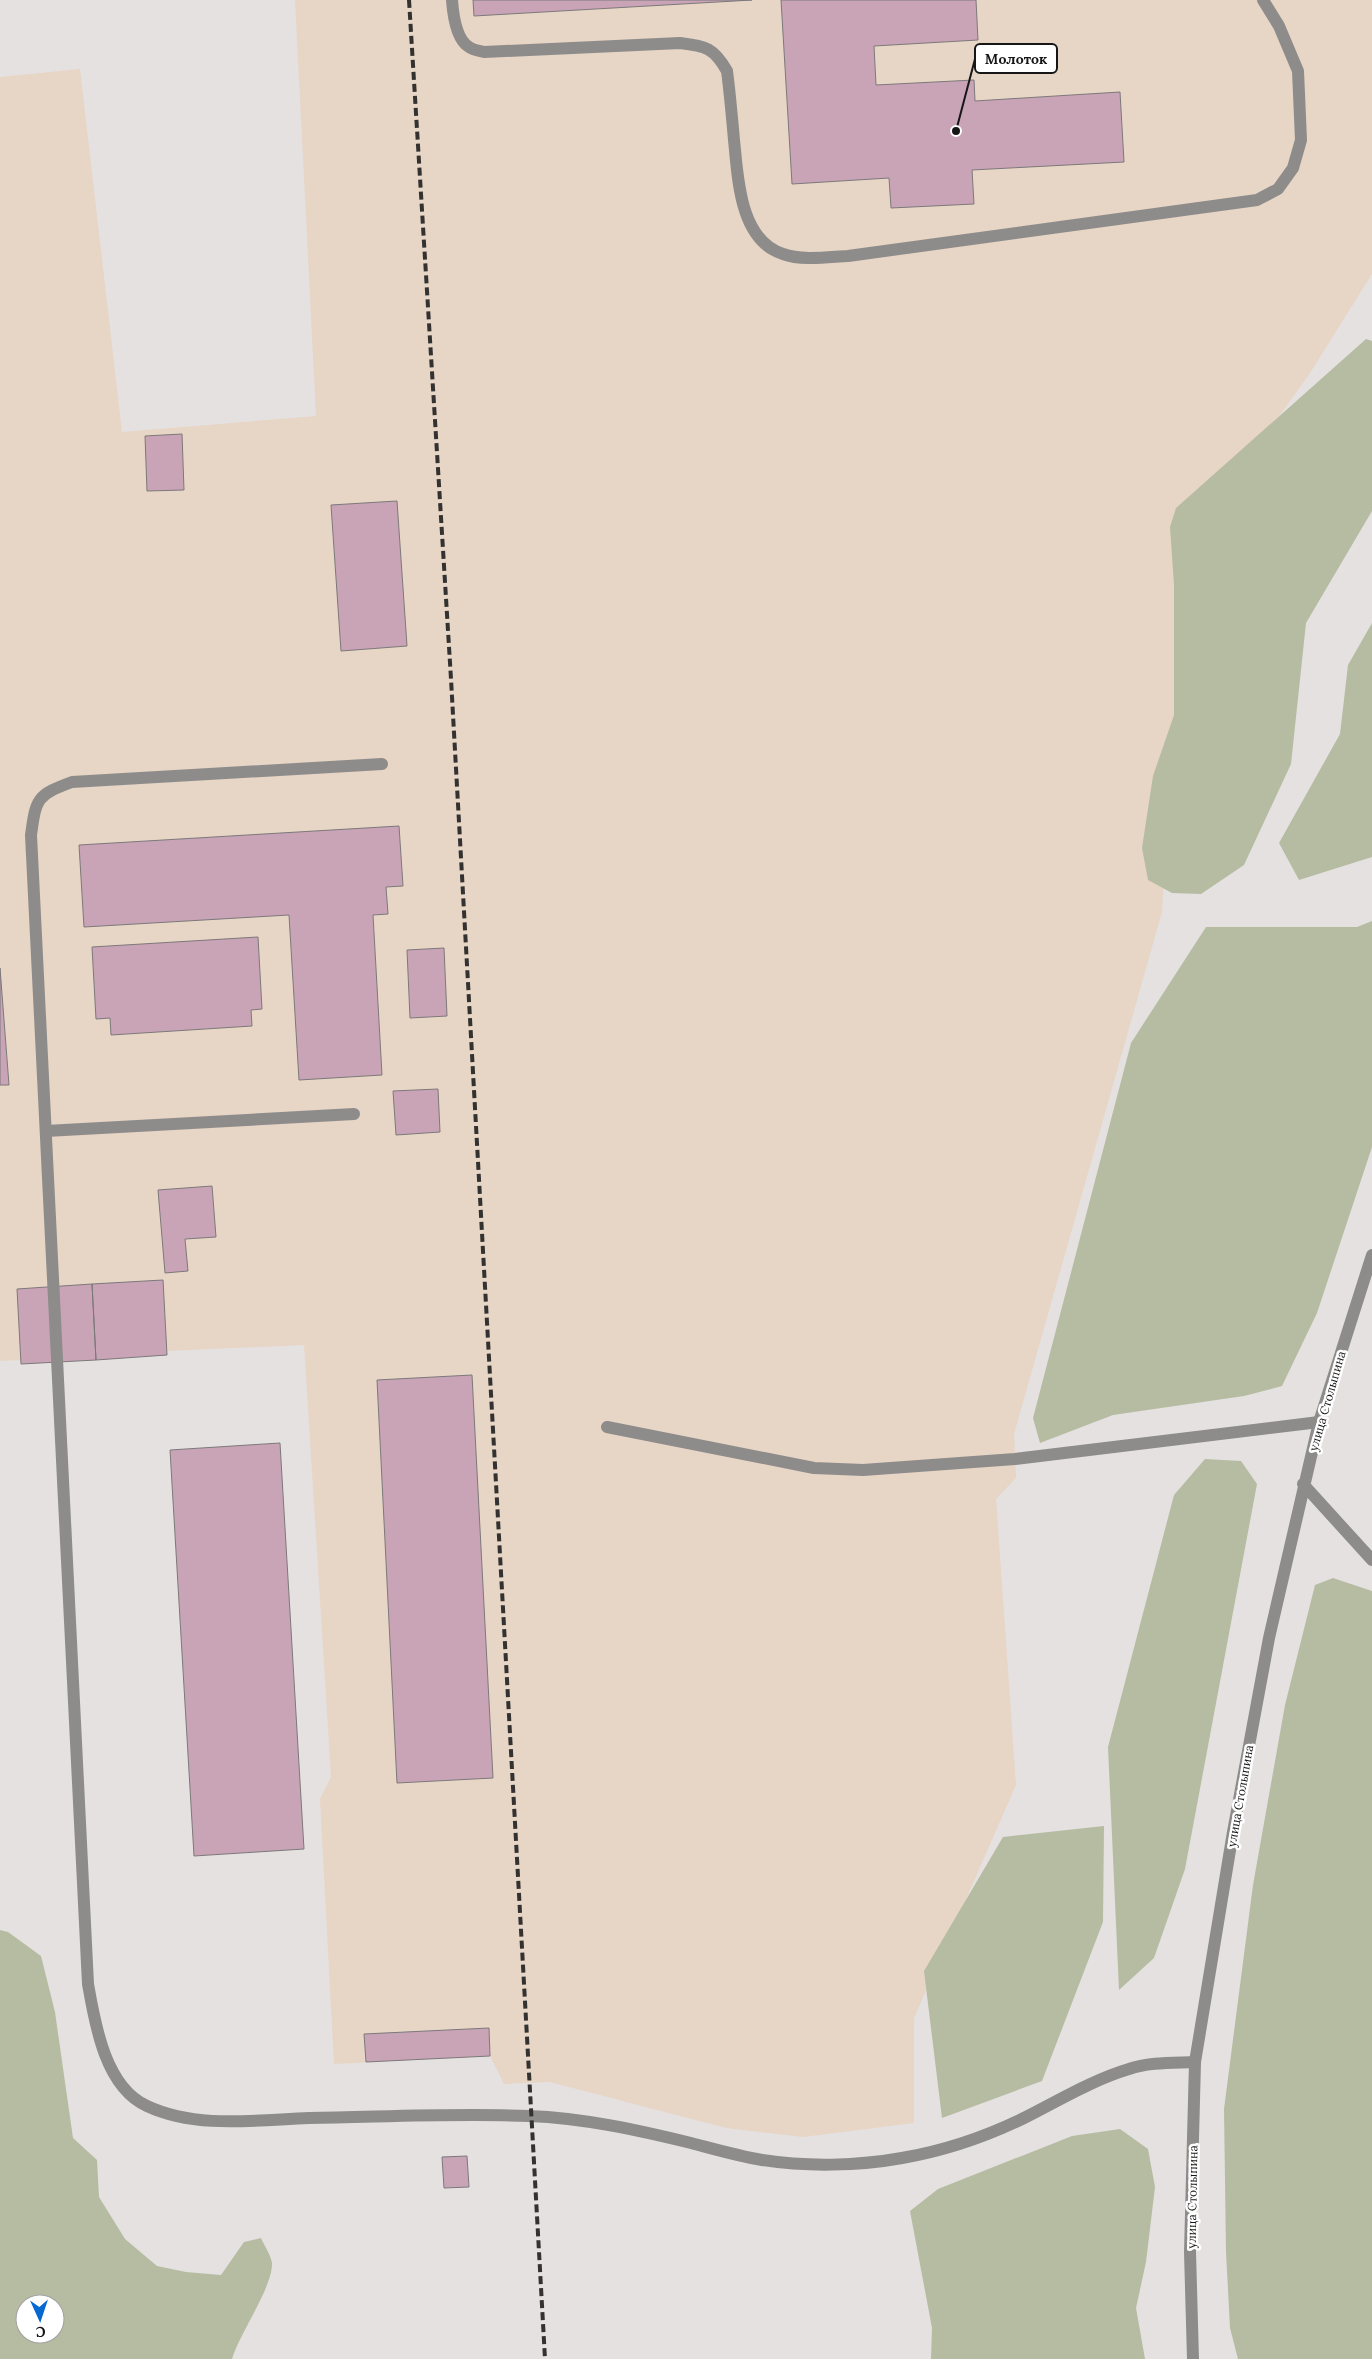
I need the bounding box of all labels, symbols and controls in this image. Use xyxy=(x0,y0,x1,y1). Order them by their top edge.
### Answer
callout: Молоток xyxy=(975,44,1057,73)
text: Молоток xyxy=(985,50,1048,68)
street label: улица Столыпина xyxy=(1306,1349,1348,1453)
street label: улица Столыпина xyxy=(1224,1744,1256,1848)
street label: улица Столыпина xyxy=(1184,2145,1200,2249)
north arrow xyxy=(15,2294,65,2344)
text: С xyxy=(35,2323,46,2341)

